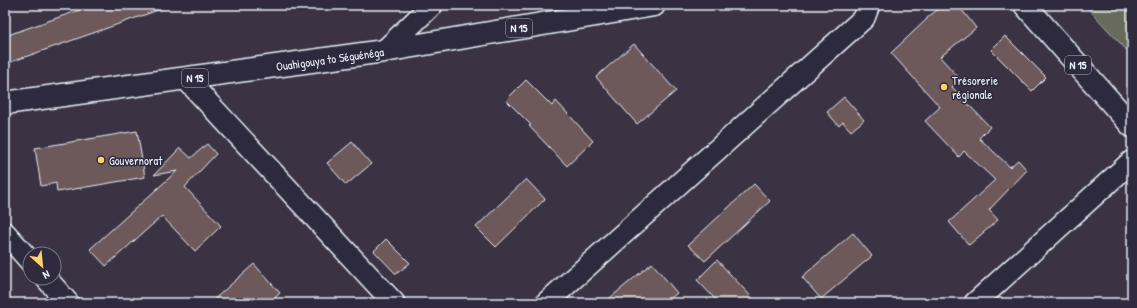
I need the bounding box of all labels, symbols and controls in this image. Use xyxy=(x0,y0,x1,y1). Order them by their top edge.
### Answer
road number: N 15 xyxy=(506,19,532,37)
street label: Ouahigouya to Séguénéga xyxy=(275,43,385,75)
road number: N 15 xyxy=(1065,56,1091,74)
road number: N 15 xyxy=(182,69,208,87)
place label: Trésorerie régionale xyxy=(952,72,998,103)
marker: Trésorerie régionale xyxy=(939,82,949,92)
place label: Gouvernorat xyxy=(109,152,163,169)
marker: Gouvernorat xyxy=(96,155,106,165)
north arrow xyxy=(22,246,62,286)
text: N xyxy=(41,267,52,283)

